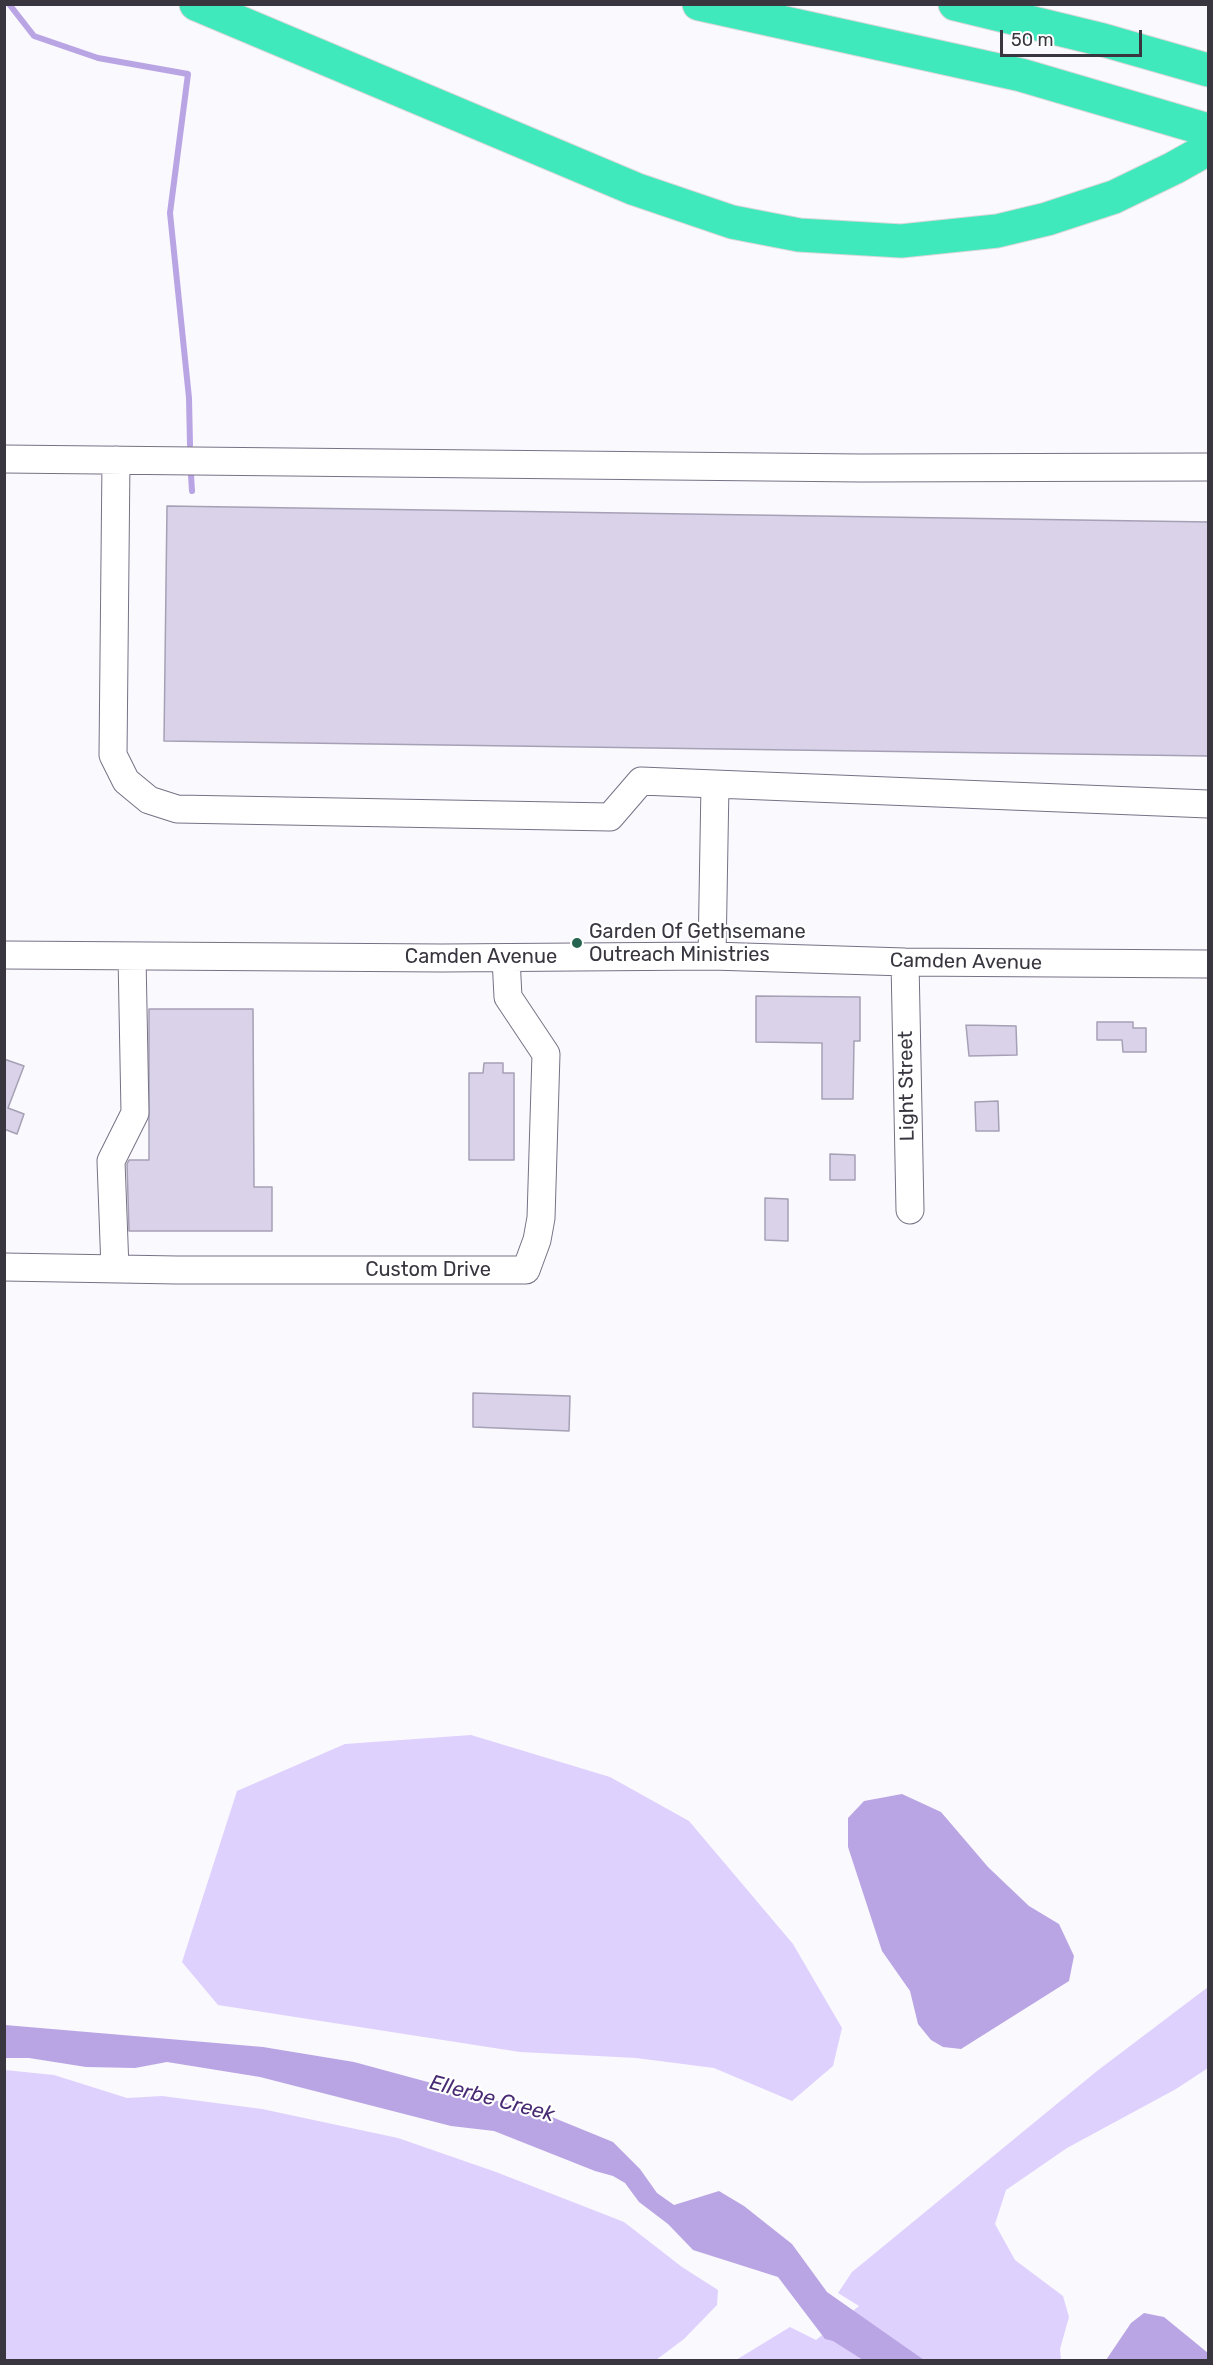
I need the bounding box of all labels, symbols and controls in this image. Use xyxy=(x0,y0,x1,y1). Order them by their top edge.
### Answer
scale bar xyxy=(1003,18,1146,56)
text: 50 m xyxy=(1011,29,1054,51)
place label: Garden Of Gethsemane Outreach Ministries xyxy=(589,920,806,967)
marker: Garden Of Gethsemane Outreach Ministries xyxy=(570,936,584,950)
street label: Camden Avenue xyxy=(405,945,557,969)
street label: Camden Avenue xyxy=(890,949,1042,975)
street label: Light Street xyxy=(894,1030,920,1142)
street label: Custom Drive xyxy=(365,1258,491,1282)
water label: Ellerbe Creek xyxy=(427,2070,557,2128)

